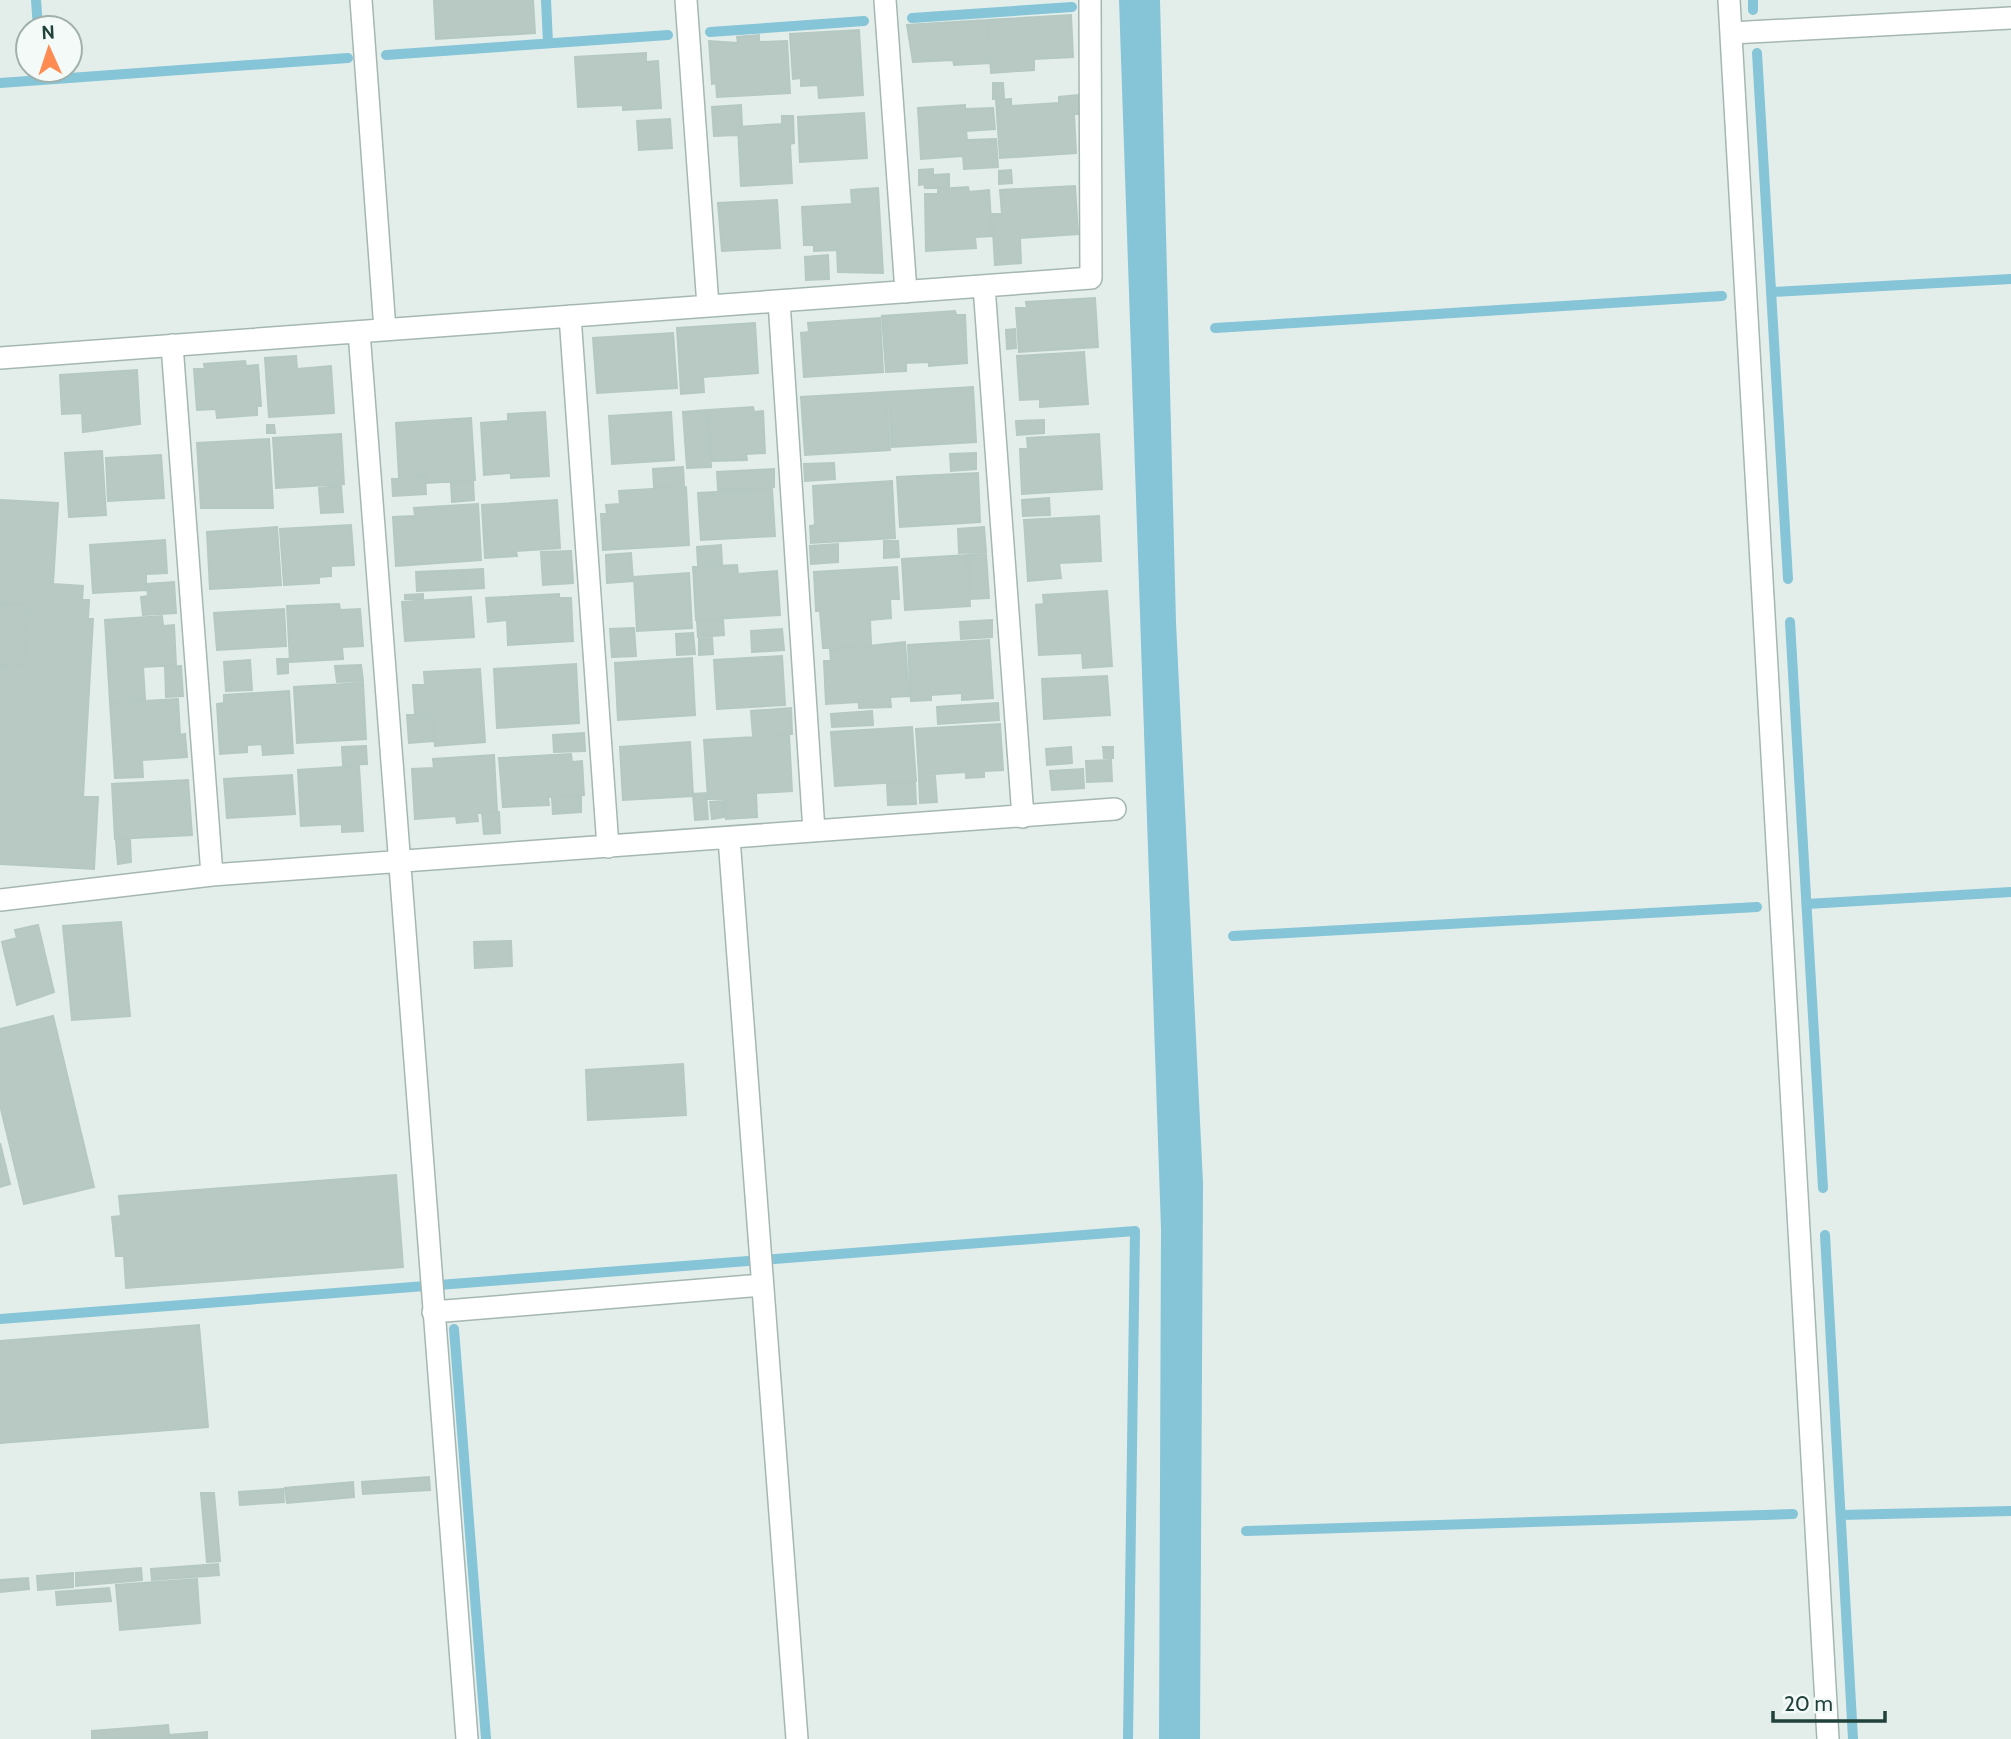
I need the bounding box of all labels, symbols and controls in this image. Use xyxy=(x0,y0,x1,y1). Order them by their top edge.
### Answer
north arrow xyxy=(14,14,84,84)
text: N xyxy=(41,21,55,44)
scale bar xyxy=(1773,1680,1885,1724)
text: 20 m xyxy=(1784,1691,1833,1716)

